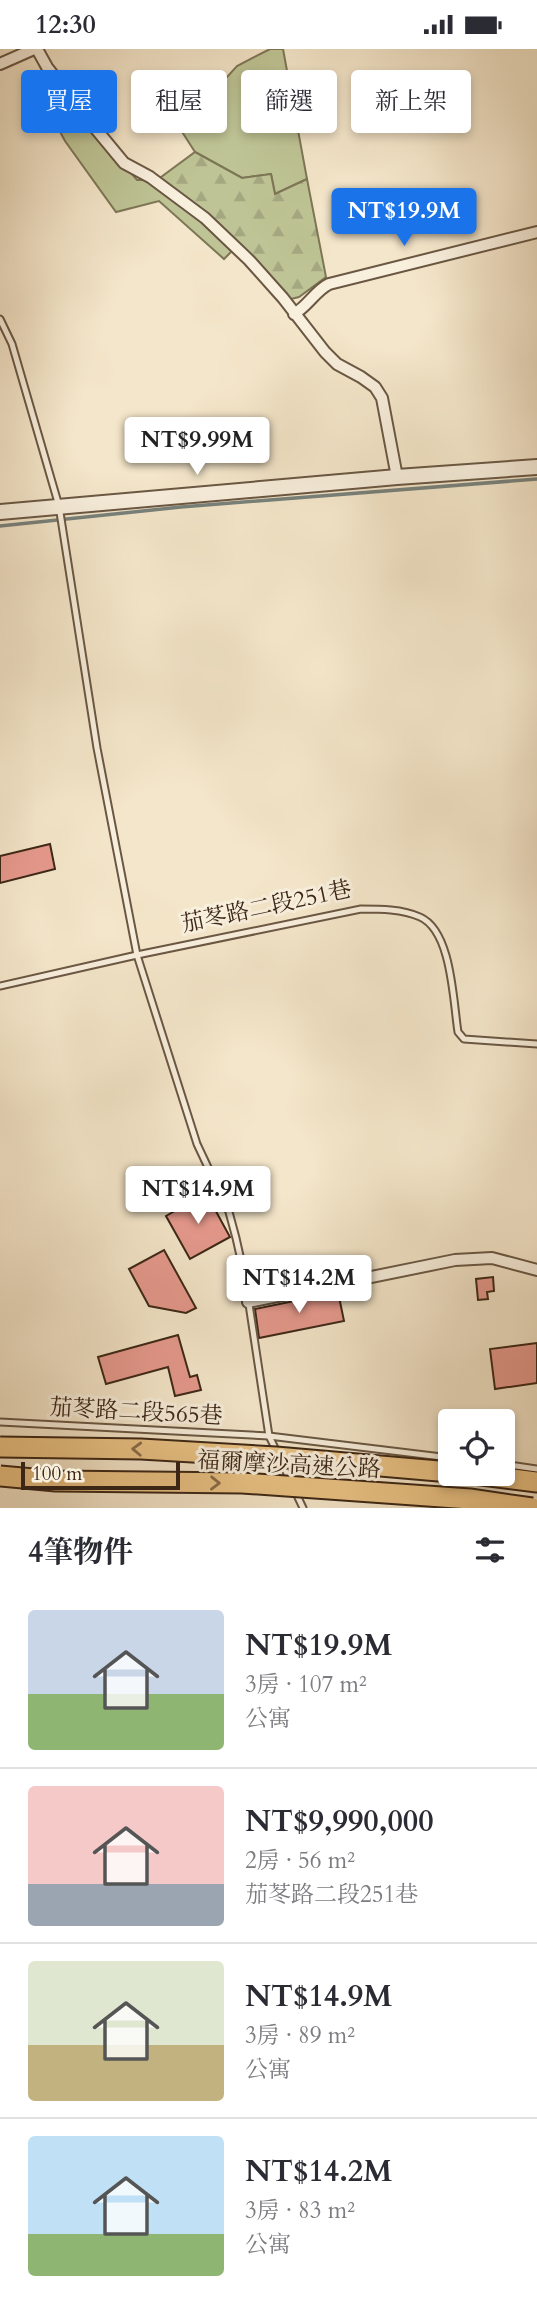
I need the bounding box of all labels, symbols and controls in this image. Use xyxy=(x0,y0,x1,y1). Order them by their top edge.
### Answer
text: 12:30 xyxy=(35,7,96,42)
chip: 買屋 xyxy=(21,70,117,133)
chip: 租屋 xyxy=(131,70,227,133)
chip: 篩選 xyxy=(241,70,337,133)
chip: 新上架 xyxy=(351,70,471,133)
pin: NT$19.9M xyxy=(332,189,476,248)
text: NT$19.9M xyxy=(348,195,460,226)
pin: NT$9.99M xyxy=(125,417,269,477)
text: NT$9.99M xyxy=(141,424,253,455)
street label: 茄苳路二段251巷 xyxy=(178,873,354,940)
pin: NT$14.9M xyxy=(126,1167,270,1226)
text: NT$14.9M xyxy=(142,1173,254,1204)
pin: NT$14.2M xyxy=(227,1255,371,1315)
text: NT$14.2M xyxy=(243,1262,355,1293)
street label: 茄苳路二段565巷 xyxy=(49,1391,223,1432)
map controls xyxy=(438,1409,515,1486)
button: locate xyxy=(438,1409,515,1486)
one-way arrow xyxy=(132,1442,143,1457)
street label: 福爾摩沙高速公路 xyxy=(196,1444,382,1485)
scale bar xyxy=(21,1459,180,1491)
text: 100 m xyxy=(32,1461,82,1487)
one-way arrow xyxy=(210,1475,221,1491)
icon: filters xyxy=(471,1531,509,1569)
text: 4筆物件 xyxy=(28,1532,133,1573)
text: NT$19.9M xyxy=(245,1625,392,1666)
icon: home xyxy=(84,1638,168,1722)
text: 3房 · 107 m² xyxy=(245,1669,367,1700)
text: 公寓 xyxy=(245,1703,291,1734)
text: NT$9,990,000 xyxy=(245,1801,434,1842)
icon: home xyxy=(84,1814,168,1898)
text: 2房 · 56 m² xyxy=(245,1845,355,1876)
text: 茄苳路二段251巷 xyxy=(245,1879,418,1910)
text: NT$14.9M xyxy=(245,1976,392,2017)
icon: home xyxy=(84,1989,168,2073)
text: 3房 · 89 m² xyxy=(245,2020,355,2051)
text: 公寓 xyxy=(245,2054,291,2085)
text: NT$14.2M xyxy=(245,2151,392,2192)
icon: home xyxy=(84,2164,168,2248)
text: 3房 · 83 m² xyxy=(245,2195,355,2226)
text: 公寓 xyxy=(245,2229,291,2260)

